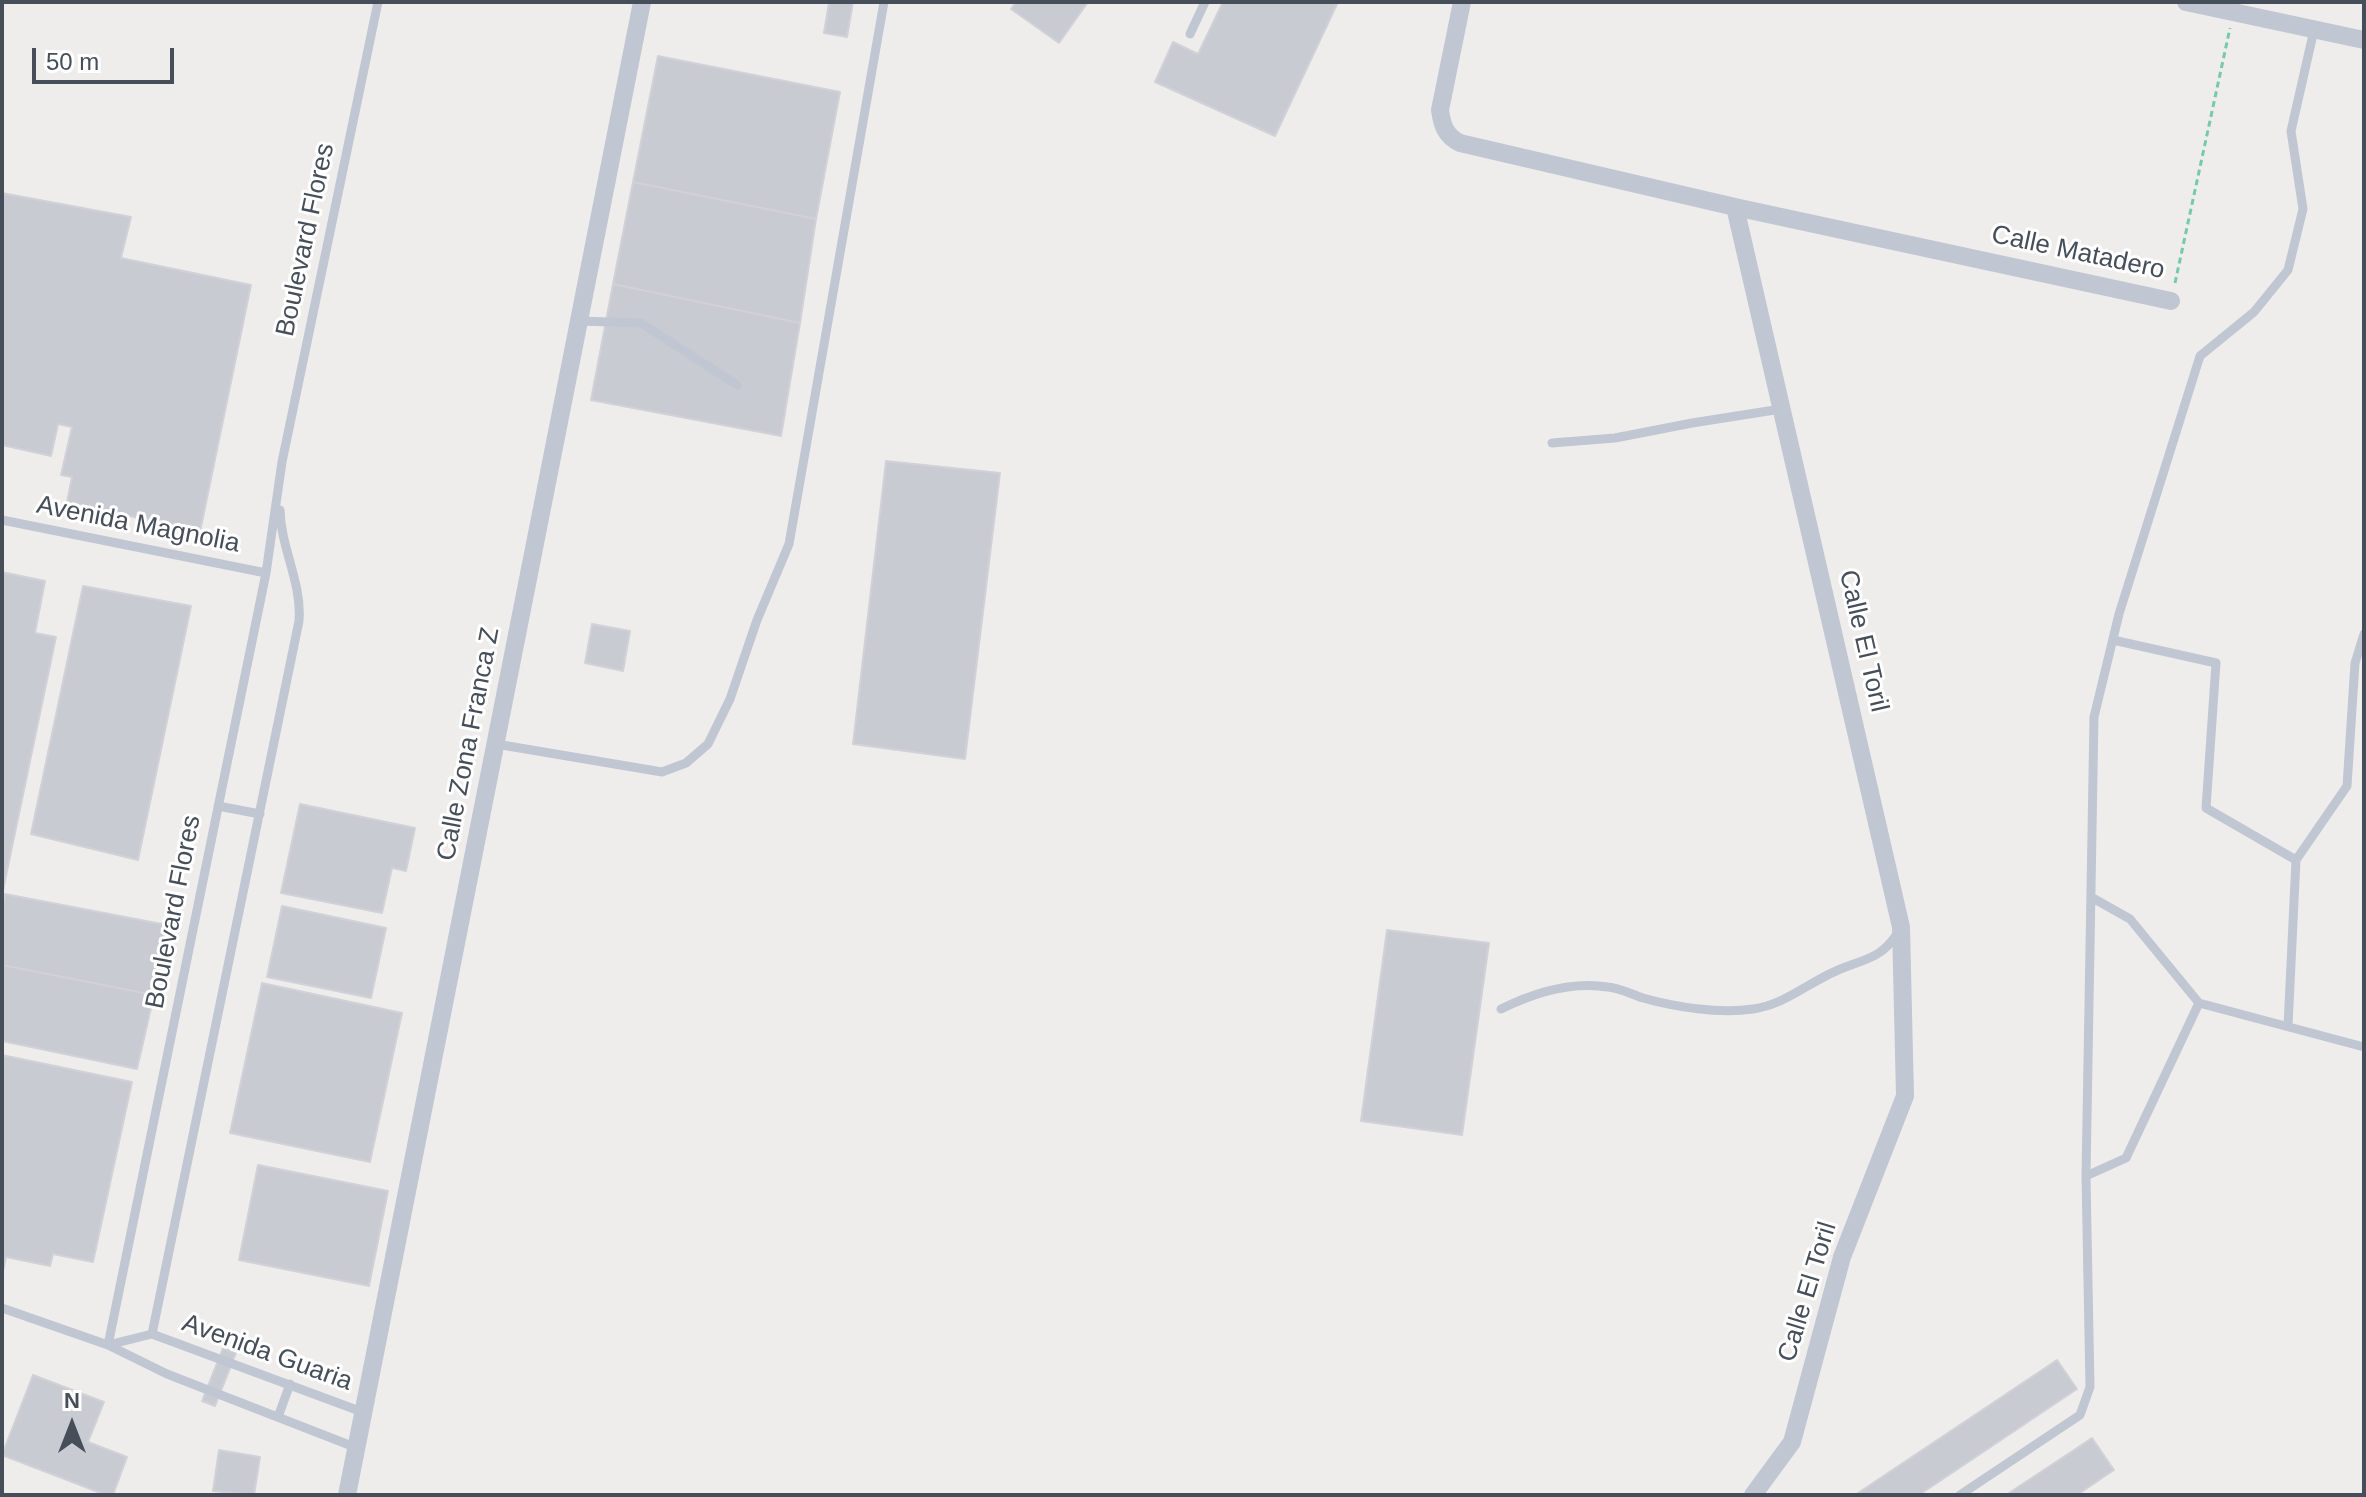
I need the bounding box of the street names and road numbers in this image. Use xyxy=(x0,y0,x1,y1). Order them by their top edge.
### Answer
street label: Boulevard Flores xyxy=(270,141,342,339)
street label: Calle Matadero xyxy=(1989,219,2167,287)
street label: Avenida Magnolia xyxy=(34,490,242,560)
street label: Calle El Toril xyxy=(1832,567,1894,715)
street label: Calle Zona Franca Z xyxy=(431,625,507,863)
street label: Boulevard Flores xyxy=(140,813,208,1011)
street label: Calle El Toril xyxy=(1772,1218,1844,1366)
street label: Avenida Guaria xyxy=(178,1308,356,1398)

